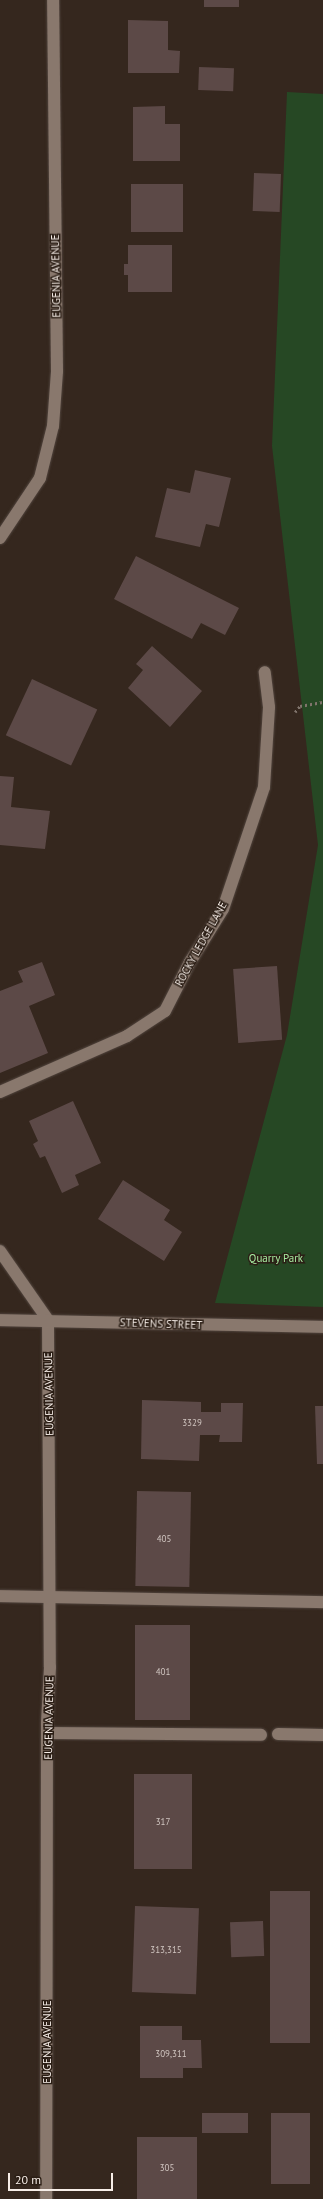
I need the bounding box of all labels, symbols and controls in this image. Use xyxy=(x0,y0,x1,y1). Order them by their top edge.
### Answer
street label: EUGENIA AVENUE xyxy=(49,234,63,318)
street label: ROCKY LEDGE LANE xyxy=(172,899,230,989)
park label: Quarry Park xyxy=(249,1251,303,1265)
street label: STEVENS STREET xyxy=(120,1316,202,1332)
street label: EUGENIA AVENUE xyxy=(42,1352,56,1436)
house number: 3329 xyxy=(182,1418,202,1428)
house number: 405 xyxy=(157,1534,171,1544)
house number: 401 xyxy=(156,1667,170,1677)
street label: EUGENIA AVENUE xyxy=(42,1676,56,1760)
house number: 317 xyxy=(156,1817,170,1827)
house number: 313,315 xyxy=(150,1945,182,1955)
street label: EUGENIA AVENUE xyxy=(40,2000,54,2084)
house number: 309,311 xyxy=(155,2049,187,2059)
house number: 305 xyxy=(160,2163,174,2173)
scale bar xyxy=(10,2165,115,2191)
text: 20 m xyxy=(15,2172,41,2187)

